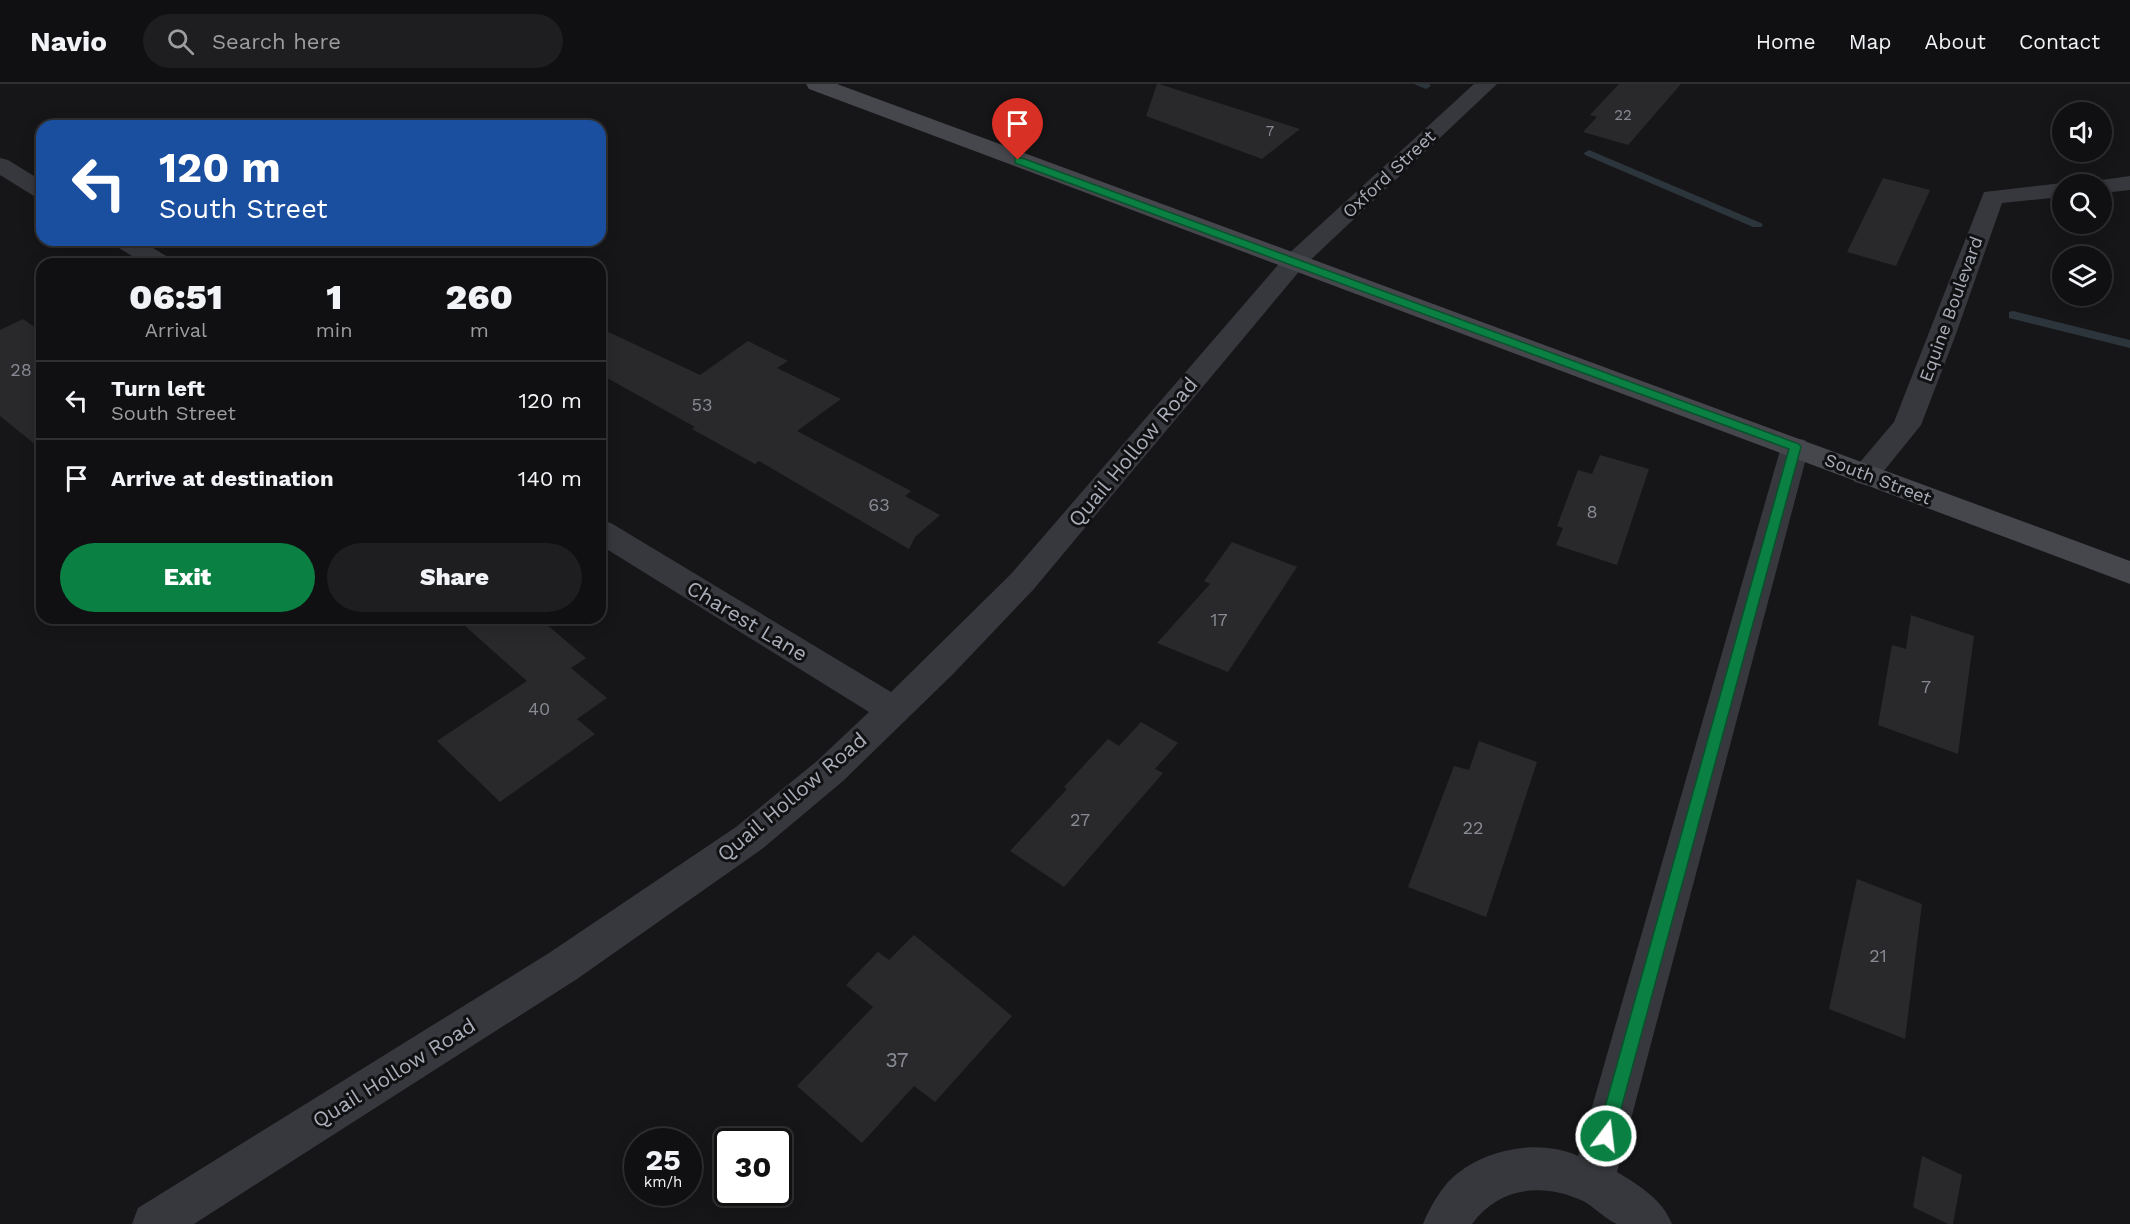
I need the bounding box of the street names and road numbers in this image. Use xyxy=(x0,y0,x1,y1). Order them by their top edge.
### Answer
street label: Oxford Street xyxy=(1338,125,1440,222)
street label: Equine Boulevard xyxy=(1915,233,1987,384)
street label: Quail Hollow Road xyxy=(1063,372,1202,532)
street label: South Street xyxy=(1822,449,1935,509)
street label: Charest Lane xyxy=(682,575,812,666)
street label: Quail Hollow Road xyxy=(712,727,872,866)
street label: Quail Hollow Road xyxy=(308,1012,480,1133)

